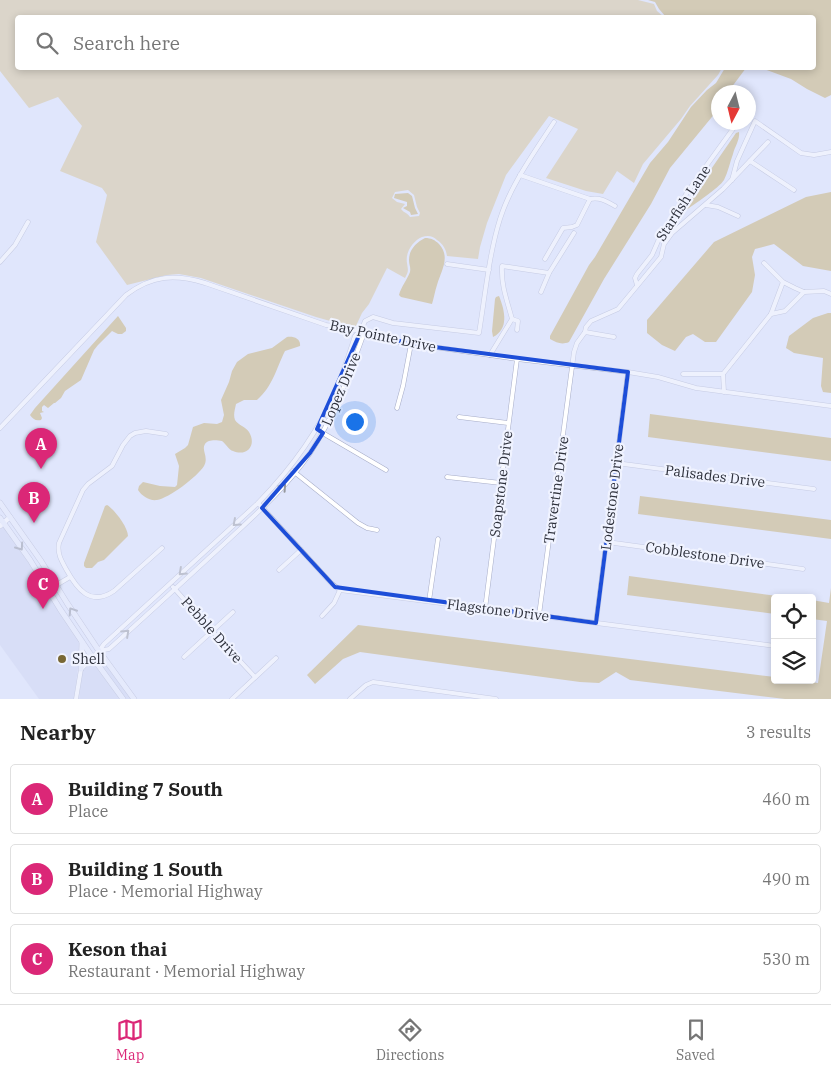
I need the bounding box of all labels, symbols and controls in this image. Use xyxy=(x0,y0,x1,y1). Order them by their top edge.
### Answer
search box xyxy=(15,15,816,70)
icon: search xyxy=(33,29,61,57)
text: Search here xyxy=(73,31,180,55)
north arrow xyxy=(711,85,756,130)
street label: Starfish Lane xyxy=(652,161,714,245)
street label: Bay Pointe Drive xyxy=(328,316,438,356)
street label: Lopez Drive xyxy=(317,350,365,428)
your location xyxy=(342,409,368,435)
pin: A xyxy=(25,428,57,469)
street label: Soapstone Drive xyxy=(486,430,516,538)
street label: Travertine Drive xyxy=(540,435,572,545)
street label: Lodestone Drive xyxy=(597,443,627,551)
street label: Palisades Drive xyxy=(664,461,766,491)
pin: B xyxy=(18,482,50,523)
one-way arrow xyxy=(278,483,287,492)
one-way arrow xyxy=(232,517,241,526)
street label: Cobblestone Drive xyxy=(644,538,766,572)
one-way arrow xyxy=(14,541,23,550)
one-way arrow xyxy=(179,566,188,575)
pin: C xyxy=(27,568,59,609)
street label: Pebble Drive xyxy=(178,593,246,667)
map controls xyxy=(771,594,816,684)
button: locate xyxy=(771,594,816,639)
street label: Flagstone Drive xyxy=(446,595,550,625)
one-way arrow xyxy=(69,607,78,617)
one-way arrow xyxy=(121,630,130,639)
button: layers xyxy=(771,639,816,684)
place label: Shell xyxy=(72,650,105,668)
marker: Shell xyxy=(56,653,68,665)
text: Nearby xyxy=(20,718,96,746)
text: 3 results xyxy=(746,722,811,742)
text: Building 7 South xyxy=(68,777,223,801)
text: A xyxy=(31,789,43,809)
text: 460 m xyxy=(762,789,810,809)
text: Place xyxy=(68,801,108,821)
text: Building 1 South xyxy=(68,857,223,881)
text: B xyxy=(31,869,43,889)
text: 490 m xyxy=(762,869,810,889)
text: Place · Memorial Highway xyxy=(68,881,263,901)
text: Keson thai xyxy=(68,937,167,961)
text: C xyxy=(32,949,42,969)
text: 530 m xyxy=(762,949,810,969)
text: Restaurant · Memorial Highway xyxy=(68,961,305,981)
tab: Map xyxy=(116,1016,144,1064)
tab: Directions xyxy=(376,1016,444,1064)
tab: Saved xyxy=(676,1016,715,1064)

